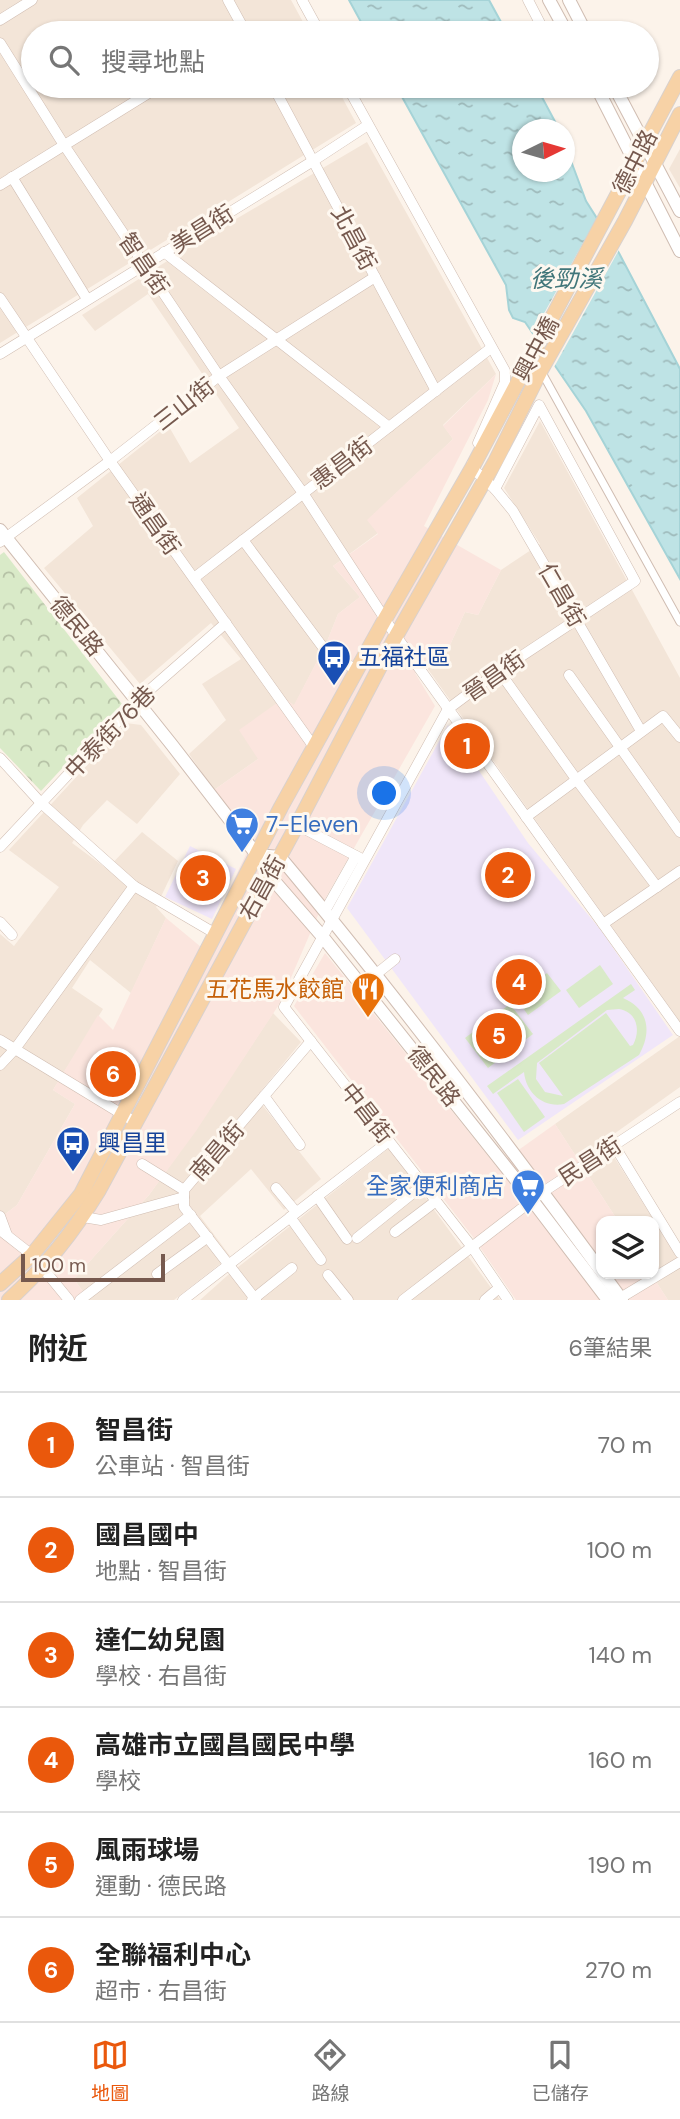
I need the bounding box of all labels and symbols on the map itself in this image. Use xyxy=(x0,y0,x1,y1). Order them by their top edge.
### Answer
north arrow xyxy=(512,119,575,182)
street label: 德中路 xyxy=(606,124,664,200)
street label: 美昌街 xyxy=(165,198,239,260)
street label: 北昌街 xyxy=(325,200,383,276)
street label: 智昌街 xyxy=(112,227,176,301)
water label: 後勁溪 xyxy=(530,263,605,294)
street label: 興中橋 xyxy=(507,311,565,387)
street label: 三山街 xyxy=(148,371,220,437)
street label: 惠昌街 xyxy=(305,430,379,496)
street label: 通昌街 xyxy=(123,487,187,561)
street label: 仁昌街 xyxy=(532,558,592,632)
street label: 德民路 xyxy=(44,590,110,662)
bus stop icon: 五福社區 xyxy=(315,638,353,687)
place label: 五福社區 xyxy=(358,642,450,672)
street label: 晉昌街 xyxy=(457,644,531,708)
street label: 中泰街76巷 xyxy=(58,679,162,785)
pin: 1 xyxy=(444,720,490,772)
your location xyxy=(367,776,401,810)
supermarket icon: 7-Eleven xyxy=(223,805,261,854)
place label: 7-Eleven xyxy=(266,809,358,839)
pin: 2 xyxy=(485,849,531,901)
street label: 右昌街 xyxy=(232,851,292,925)
pin: 3 xyxy=(180,852,226,904)
pin: 4 xyxy=(496,956,542,1008)
restaurant icon: 五花馬水餃館 xyxy=(349,970,387,1019)
place label: 五花馬水餃館 xyxy=(206,974,344,1004)
pin: 5 xyxy=(476,1010,522,1062)
street label: 德民路 xyxy=(401,1040,467,1112)
pin: 6 xyxy=(90,1048,136,1100)
street label: 中昌街 xyxy=(334,1077,400,1149)
street label: 南昌街 xyxy=(183,1115,251,1187)
bus stop icon: 興昌里 xyxy=(54,1124,92,1173)
place label: 興昌里 xyxy=(98,1128,167,1158)
street label: 民昌街 xyxy=(553,1130,627,1192)
supermarket icon: 全家便利商店 xyxy=(509,1167,547,1216)
place label: 全家便利商店 xyxy=(366,1171,504,1201)
scale bar xyxy=(21,1251,164,1283)

